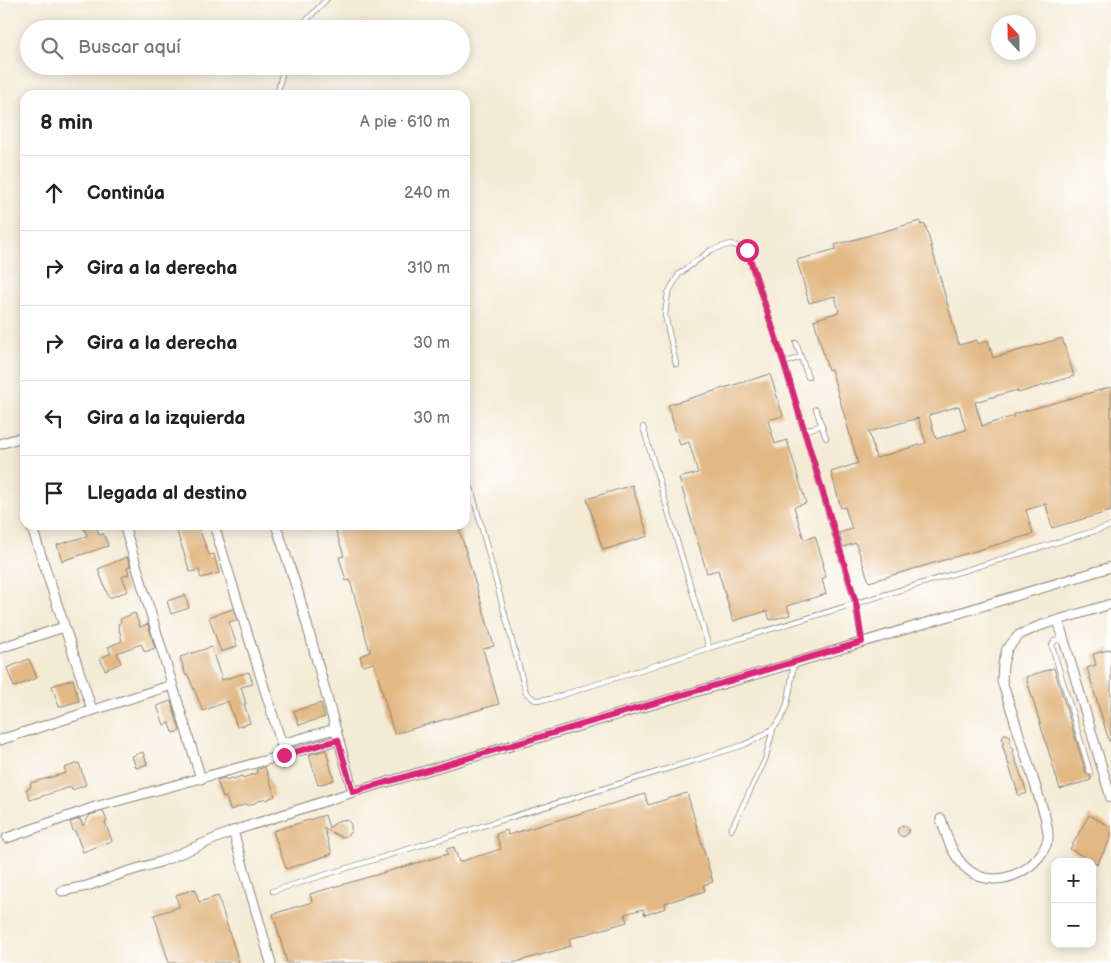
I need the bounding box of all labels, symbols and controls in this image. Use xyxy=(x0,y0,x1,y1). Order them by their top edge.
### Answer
north arrow xyxy=(991,15,1036,60)
search box xyxy=(20,20,470,75)
icon: search xyxy=(38,34,66,62)
text: Buscar aquí xyxy=(78,36,181,59)
text: 8 min xyxy=(40,110,93,135)
text: A pie · 610 m xyxy=(360,113,450,132)
icon: ahead xyxy=(40,179,68,207)
text: Continúa xyxy=(87,182,165,205)
text: 240 m xyxy=(404,184,450,203)
route start xyxy=(736,239,759,262)
icon: right xyxy=(40,254,68,282)
text: Gira a la derecha xyxy=(87,257,237,280)
text: 310 m xyxy=(407,259,450,278)
icon: right xyxy=(40,329,68,357)
text: Gira a la derecha xyxy=(87,332,237,355)
text: 30 m xyxy=(413,334,450,353)
icon: left xyxy=(40,404,68,432)
text: Gira a la izquierda xyxy=(87,407,245,430)
text: 30 m xyxy=(413,409,450,428)
icon: arrive xyxy=(40,479,68,507)
text: Llegada al destino xyxy=(87,482,247,505)
route end xyxy=(273,744,296,767)
map controls xyxy=(1051,858,1096,948)
button: + xyxy=(1051,858,1096,903)
button: − xyxy=(1051,903,1096,948)

